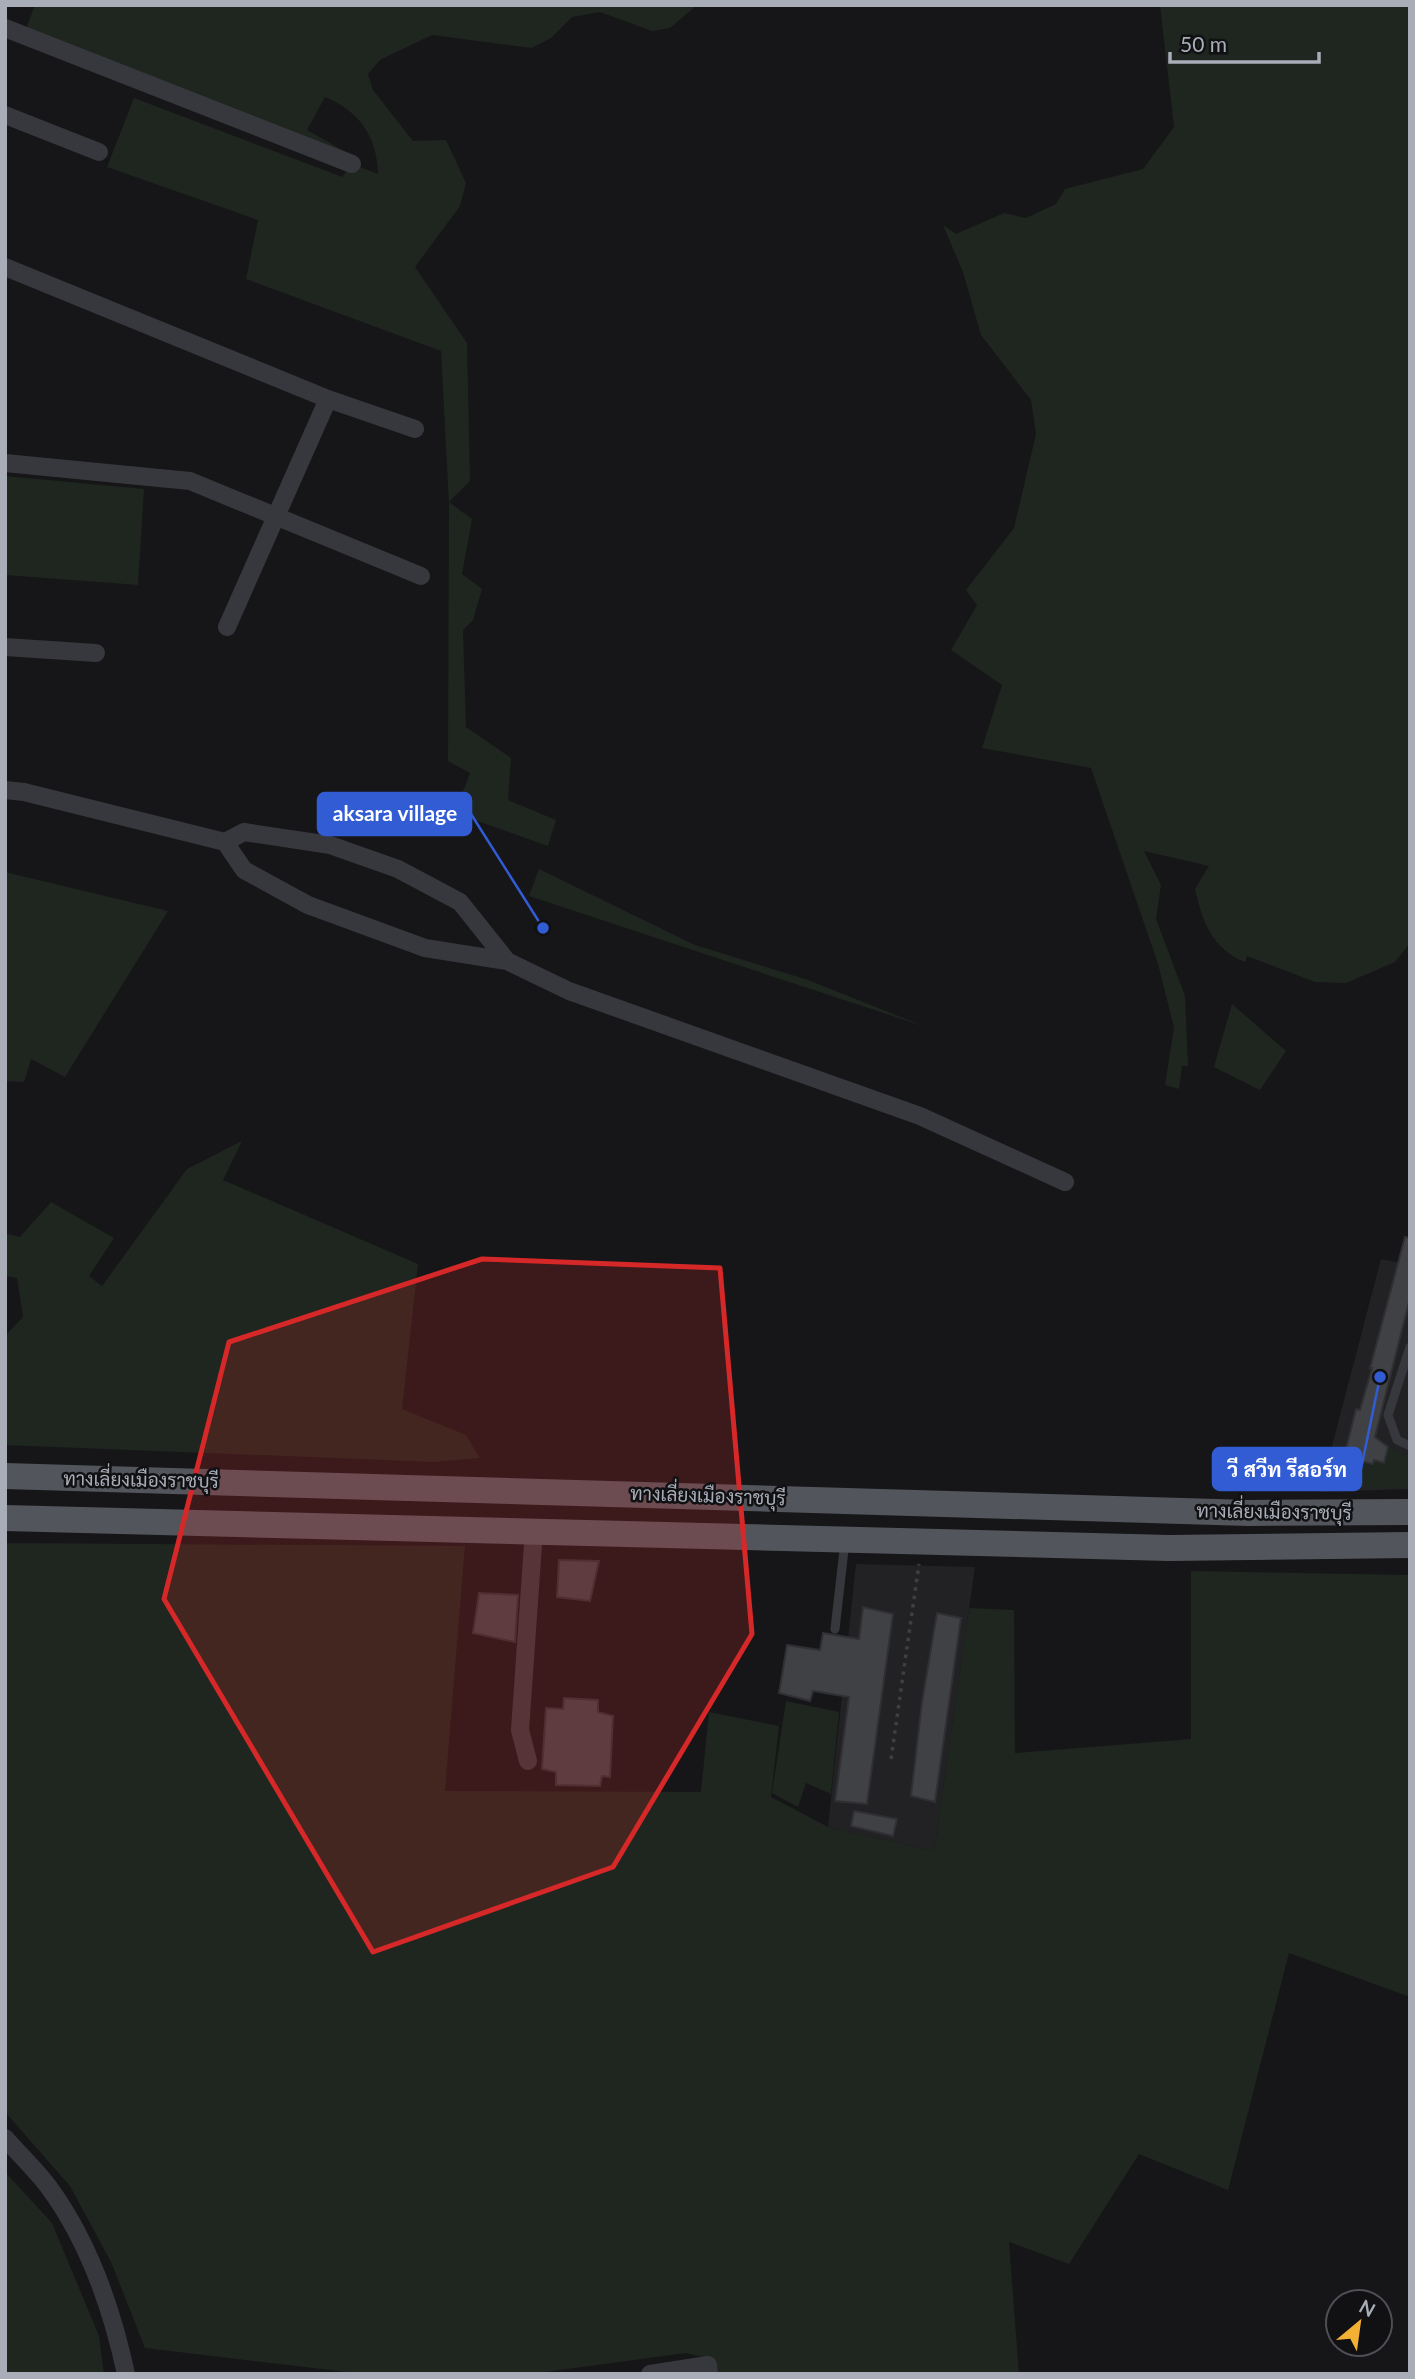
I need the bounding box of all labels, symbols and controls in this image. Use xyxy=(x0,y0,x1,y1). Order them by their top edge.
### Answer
scale bar xyxy=(1170,21,1319,65)
text: 50 m xyxy=(1180,31,1227,56)
callout: aksara village xyxy=(318,793,471,835)
text: aksara village xyxy=(333,800,457,825)
callout: วี สวีท รีสอร์ท xyxy=(1213,1448,1361,1490)
text: วี สวีท รีสอร์ท xyxy=(1226,1456,1347,1481)
street label: ทางเลี่ยงเมืองราชบุรี xyxy=(63,1461,219,1494)
street label: ทางเลี่ยงเมืองราชบุรี xyxy=(630,1476,786,1511)
street label: ทางเลี่ยงเมืองราชบุรี xyxy=(1196,1493,1352,1526)
north arrow xyxy=(1324,2288,1394,2358)
text: N xyxy=(1356,2294,1379,2321)

